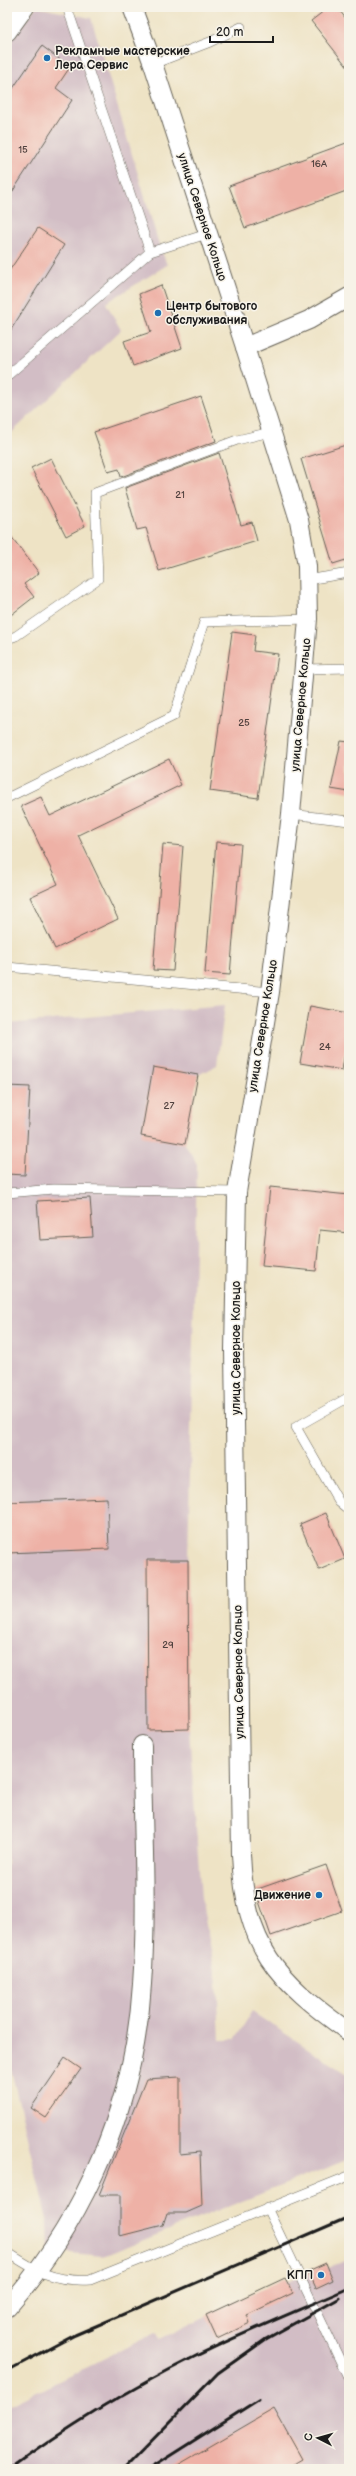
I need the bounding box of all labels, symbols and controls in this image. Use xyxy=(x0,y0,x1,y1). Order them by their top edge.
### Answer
scale bar xyxy=(210,18,273,44)
text: 20 m xyxy=(216,25,243,40)
place label: Рекламные мастерские Лера Сервис xyxy=(54,44,190,73)
marker: Рекламные мастерские Лера Сервис xyxy=(42,53,52,63)
house number: 15 xyxy=(18,144,28,156)
street label: улица Северное Кольцо xyxy=(174,151,230,283)
house number: 16А xyxy=(311,158,328,170)
place label: Центр бытового обслуживания xyxy=(166,299,258,328)
marker: Центр бытового обслуживания xyxy=(153,308,163,318)
house number: 21 xyxy=(175,489,185,501)
street label: улица Северное Кольцо xyxy=(288,638,314,772)
house number: 25 xyxy=(238,717,250,729)
street label: улица Северное Кольцо xyxy=(245,959,281,1093)
house number: 24 xyxy=(319,1041,331,1053)
house number: 27 xyxy=(164,1100,174,1112)
street label: улица Северное Кольцо xyxy=(229,1281,244,1415)
street label: улица Северное Кольцо xyxy=(230,1605,248,1739)
house number: 29 xyxy=(162,1639,174,1651)
place label: Движение xyxy=(254,1888,311,1903)
marker: Движение xyxy=(314,1890,324,1900)
place label: КПП xyxy=(287,2268,313,2283)
marker: КПП xyxy=(316,2270,326,2280)
north arrow xyxy=(298,2418,338,2458)
text: С xyxy=(302,2432,315,2441)

